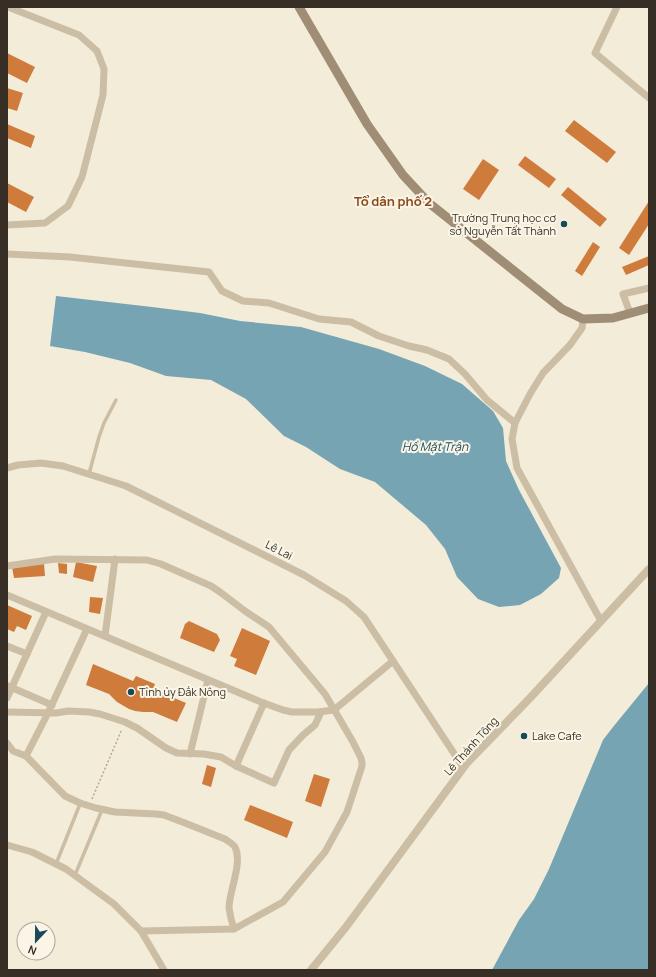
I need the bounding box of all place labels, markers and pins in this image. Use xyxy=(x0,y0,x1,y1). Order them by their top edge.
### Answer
place label: Trường Trung học cơ sở Nguyễn Tất Thành xyxy=(450,210,556,238)
marker: Trường Trung học cơ sở Nguyễn Tất Thành xyxy=(559,219,569,229)
place label: Tỉnh ủy Đắk Nông xyxy=(139,684,226,699)
marker: Tỉnh ủy Đắk Nông xyxy=(126,687,136,697)
place label: Lake Cafe xyxy=(532,728,582,743)
marker: Lake Cafe xyxy=(519,731,529,741)

